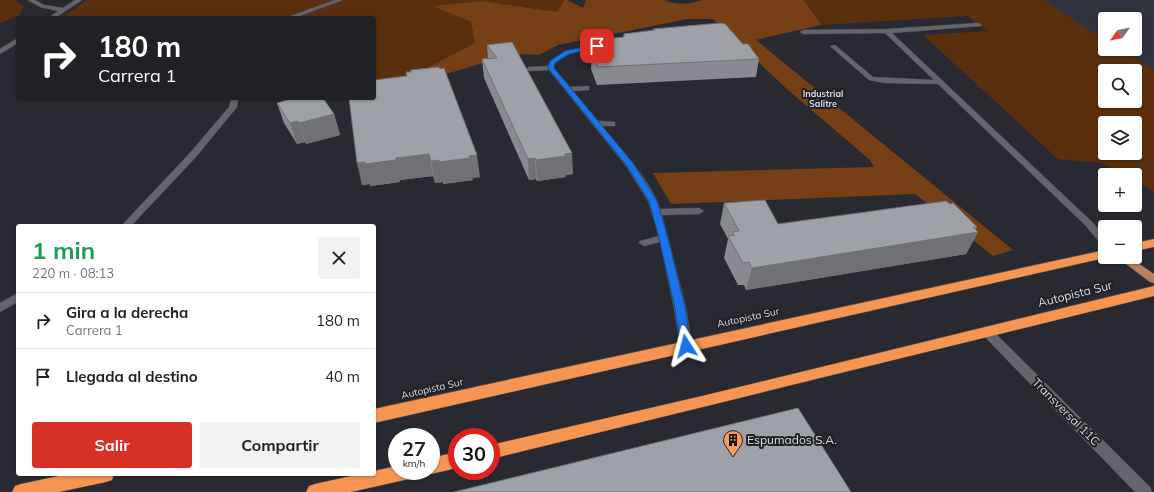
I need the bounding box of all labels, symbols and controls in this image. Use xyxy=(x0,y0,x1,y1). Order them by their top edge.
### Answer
north arrow xyxy=(1098,12,1142,56)
map controls xyxy=(1098,12,1142,264)
text: 180 m xyxy=(98,29,181,64)
pin xyxy=(580,29,614,63)
icon: right xyxy=(32,32,84,84)
icon: arrive xyxy=(586,35,608,57)
text: Carrera 1 xyxy=(98,64,176,87)
button: search xyxy=(1098,64,1142,108)
district label: Industrial Salitre xyxy=(803,88,843,109)
button: layers xyxy=(1098,116,1142,160)
button: + xyxy=(1098,168,1142,212)
button: − xyxy=(1098,220,1142,264)
text: 1 min xyxy=(32,235,95,265)
button: close xyxy=(318,237,360,279)
text: 220 m · 08:13 xyxy=(32,265,114,281)
street label: Autopista Sur xyxy=(1036,277,1114,310)
text: Gira a la derecha xyxy=(66,303,188,322)
street label: Autopista Sur xyxy=(716,304,781,330)
icon: right xyxy=(32,310,54,332)
text: 180 m xyxy=(316,311,360,330)
text: Carrera 1 xyxy=(66,322,123,338)
position arrow xyxy=(665,325,707,367)
icon: arrive xyxy=(32,366,54,388)
text: Llegada al destino xyxy=(66,367,198,386)
text: 40 m xyxy=(325,367,360,386)
street label: Autopista Sur xyxy=(400,375,465,402)
street label: Transversal 11C xyxy=(1029,375,1103,449)
button: Salir xyxy=(32,422,192,468)
button: Compartir xyxy=(200,422,360,468)
speed limit sign: 30 xyxy=(448,428,500,480)
building icon: Espumados S.A. xyxy=(722,429,744,457)
place label: Espumados S.A. xyxy=(747,432,837,447)
text: 27 xyxy=(402,436,426,461)
text: km/h xyxy=(403,457,425,470)

